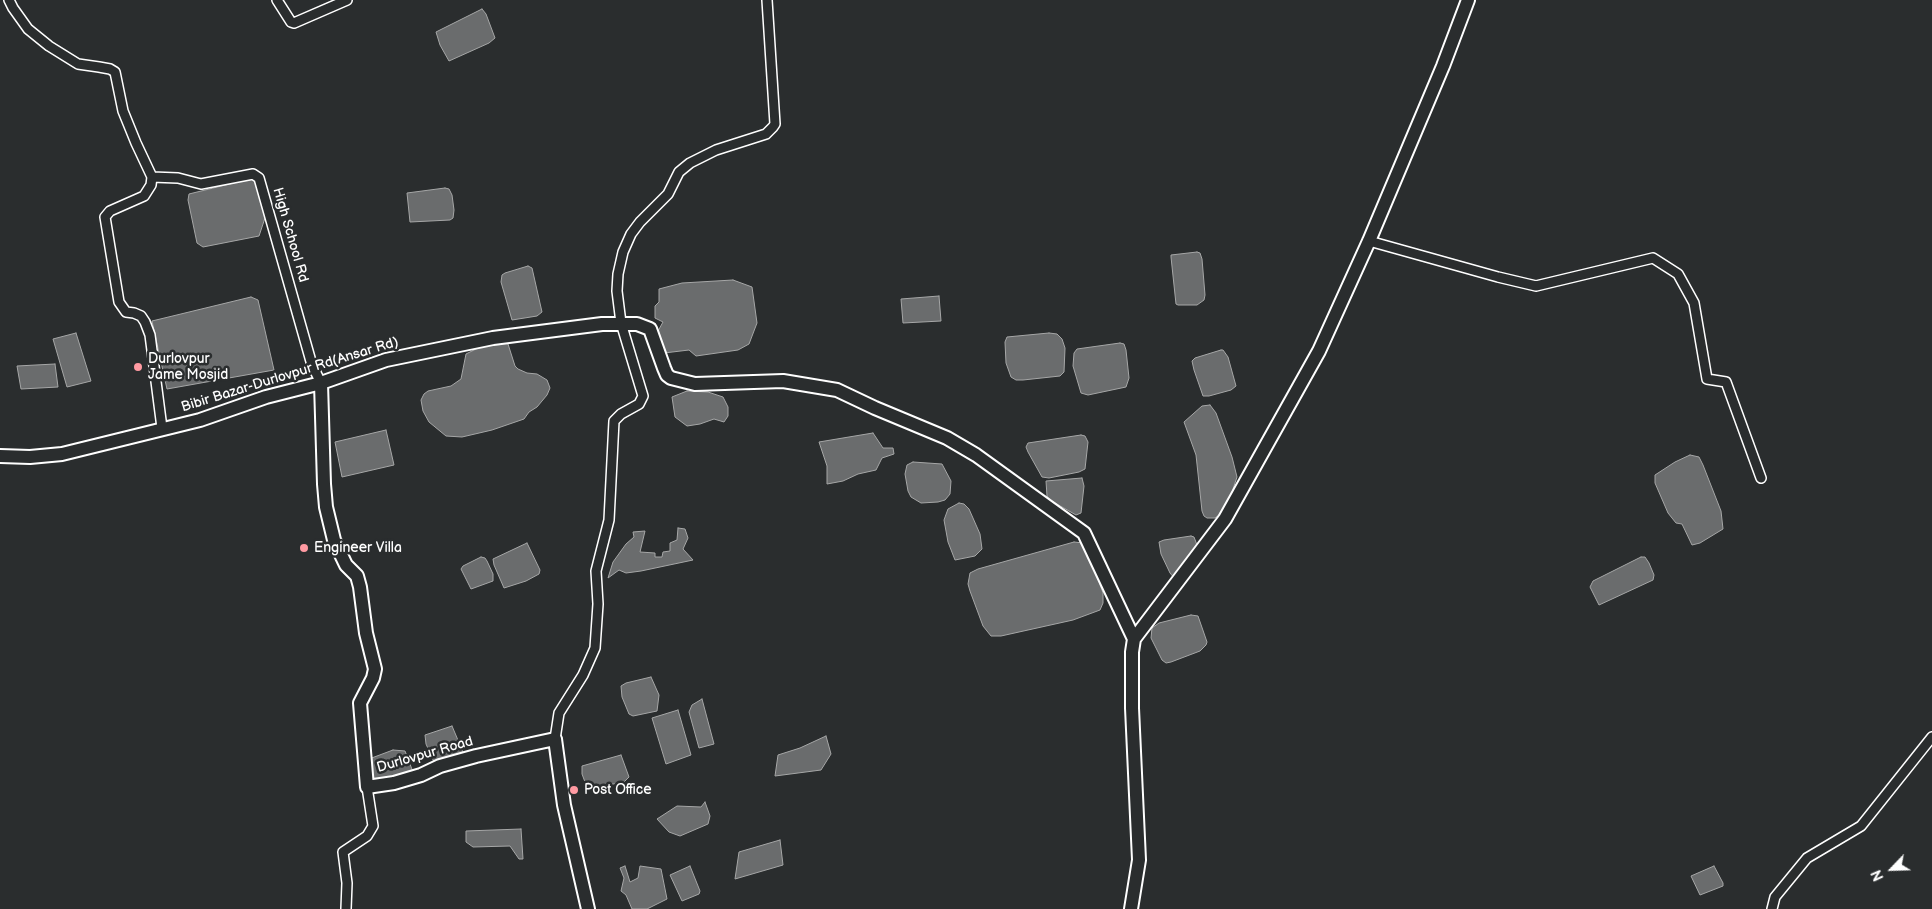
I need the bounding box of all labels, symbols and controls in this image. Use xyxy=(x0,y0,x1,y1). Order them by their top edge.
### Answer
street label: High School Rd xyxy=(268,186,312,284)
street label: Bibir Bazar-Durlovpur Rd(Ansar Rd) xyxy=(179,334,401,416)
place label: Durlovpur Jame Mosjid xyxy=(148,351,228,384)
marker: Durlovpur Jame Mosjid xyxy=(132,361,144,373)
place label: Engineer Villa xyxy=(314,540,402,556)
marker: Engineer Villa xyxy=(298,542,310,554)
street label: Durlovpur Road xyxy=(375,733,475,777)
place label: Post Office xyxy=(584,782,652,798)
marker: Post Office xyxy=(568,784,580,796)
north arrow xyxy=(1867,844,1917,894)
text: N xyxy=(1868,867,1888,884)

